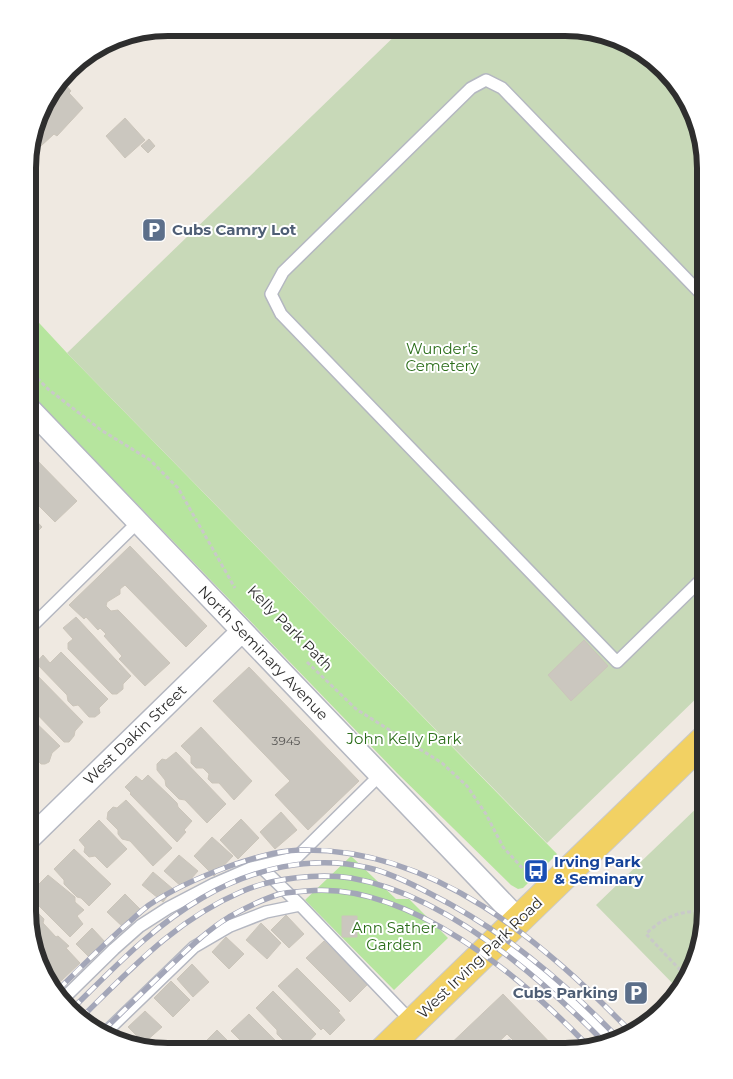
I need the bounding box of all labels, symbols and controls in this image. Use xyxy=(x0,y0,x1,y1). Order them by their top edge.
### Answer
parking icon: Cubs Camry Lot xyxy=(141,217,167,243)
place label: Cubs Camry Lot xyxy=(172,220,297,239)
park label: Wunder's Cemetery xyxy=(405,339,479,375)
street label: North Seminary Avenue xyxy=(194,581,333,724)
street label: Kelly Park Path xyxy=(244,581,337,674)
street label: West Dakin Street xyxy=(79,681,190,789)
park label: John Kelly Park xyxy=(346,729,461,748)
house number: 3945 xyxy=(272,733,301,748)
place label: Irving Park & Seminary xyxy=(554,852,645,888)
bus stop icon: Irving Park & Seminary xyxy=(523,858,549,884)
street label: West Irving Park Road xyxy=(413,893,546,1022)
park label: Ann Sather Garden xyxy=(352,918,436,954)
parking icon: Cubs Parking xyxy=(623,980,649,1006)
place label: Cubs Parking xyxy=(513,983,618,1002)

